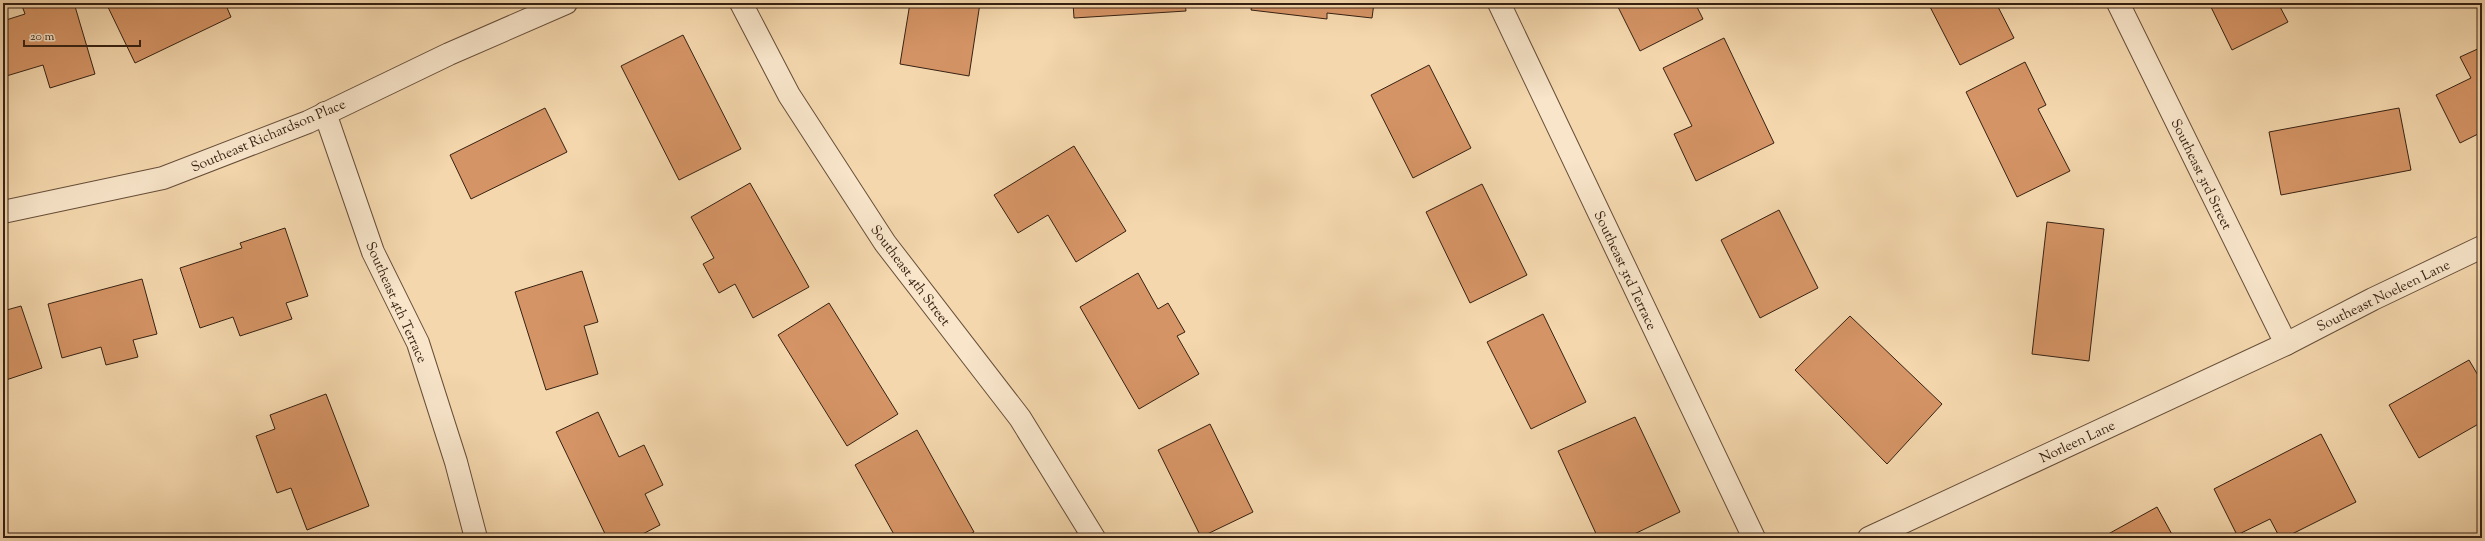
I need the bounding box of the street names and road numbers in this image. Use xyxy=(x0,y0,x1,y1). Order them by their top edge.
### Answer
street label: Southeast Richardson Place xyxy=(188,95,349,179)
street label: Southeast 3rd Street xyxy=(2165,116,2236,234)
street label: Southeast 3rd Terrace xyxy=(1588,208,1661,334)
street label: Southeast 4th Street xyxy=(865,221,954,331)
street label: Southeast 4th Terrace xyxy=(359,239,431,367)
street label: Southeast Noeleen Lane xyxy=(2314,256,2454,338)
street label: Norleen Lane xyxy=(2037,417,2119,469)

